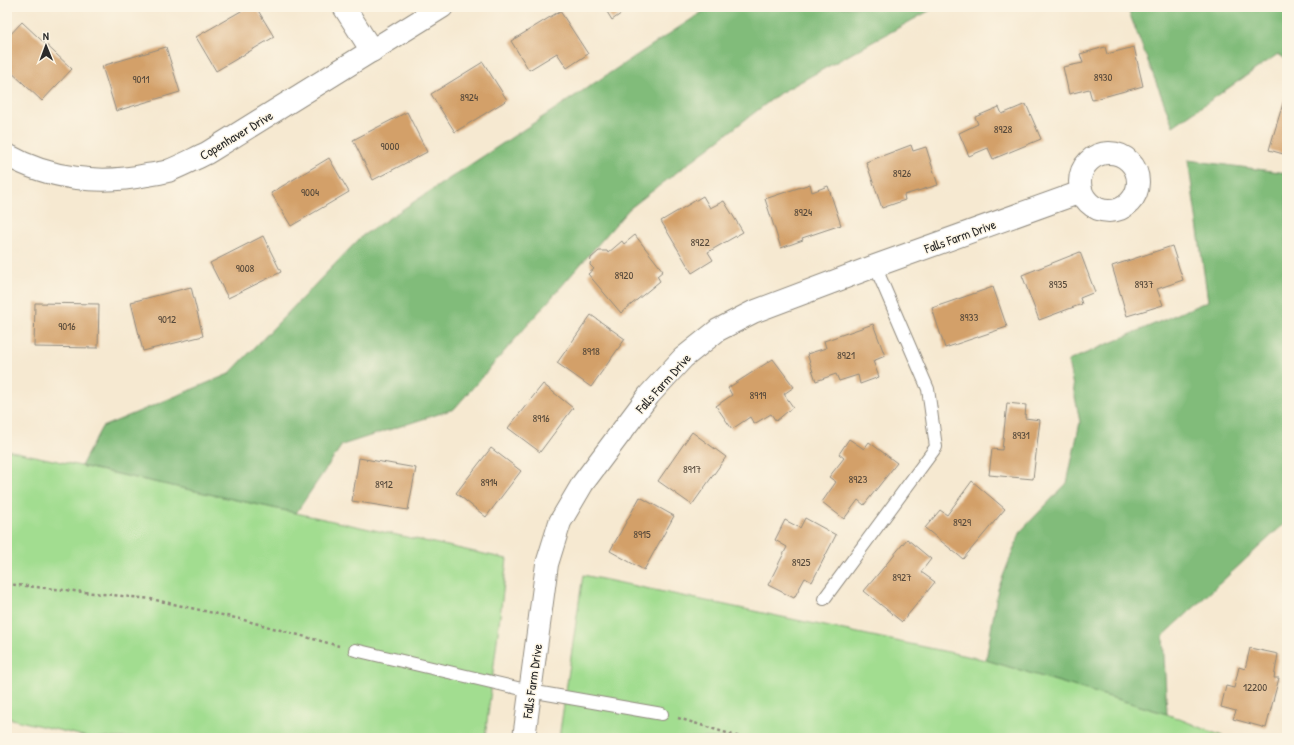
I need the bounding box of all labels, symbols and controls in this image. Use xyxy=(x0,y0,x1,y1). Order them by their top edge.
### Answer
north arrow xyxy=(26,26,66,66)
text: N xyxy=(43,29,49,43)
house number: 8930 xyxy=(1094,70,1112,84)
house number: 9011 xyxy=(133,72,149,86)
house number: 8924 xyxy=(460,90,478,104)
street label: Copenhaver Drive xyxy=(196,106,276,164)
house number: 8928 xyxy=(994,122,1013,136)
house number: 9000 xyxy=(381,139,399,153)
house number: 8926 xyxy=(893,166,912,180)
house number: 9004 xyxy=(301,185,319,199)
house number: 8924 xyxy=(794,205,812,219)
street label: Falls Farm Drive xyxy=(921,215,998,258)
house number: 8922 xyxy=(690,235,710,249)
house number: 9008 xyxy=(236,261,255,275)
house number: 8920 xyxy=(615,268,634,282)
house number: 8935 xyxy=(1049,277,1068,291)
house number: 8937 xyxy=(1134,277,1154,291)
house number: 8933 xyxy=(960,310,978,324)
house number: 9012 xyxy=(158,312,176,326)
house number: 9016 xyxy=(58,319,76,333)
house number: 8918 xyxy=(582,344,600,358)
house number: 8921 xyxy=(837,348,855,362)
street label: Falls Farm Drive xyxy=(631,349,695,418)
house number: 8919 xyxy=(750,388,766,402)
house number: 8916 xyxy=(532,411,550,425)
house number: 8931 xyxy=(1012,428,1030,442)
house number: 8917 xyxy=(683,462,701,476)
house number: 8923 xyxy=(849,472,868,486)
house number: 8914 xyxy=(481,475,497,489)
house number: 8912 xyxy=(375,477,393,491)
house number: 8929 xyxy=(953,515,971,529)
house number: 8915 xyxy=(633,527,651,541)
house number: 8925 xyxy=(792,555,811,569)
house number: 8927 xyxy=(892,570,912,584)
street label: Falls Farm Drive xyxy=(518,643,546,720)
house number: 12200 xyxy=(1243,680,1267,694)

